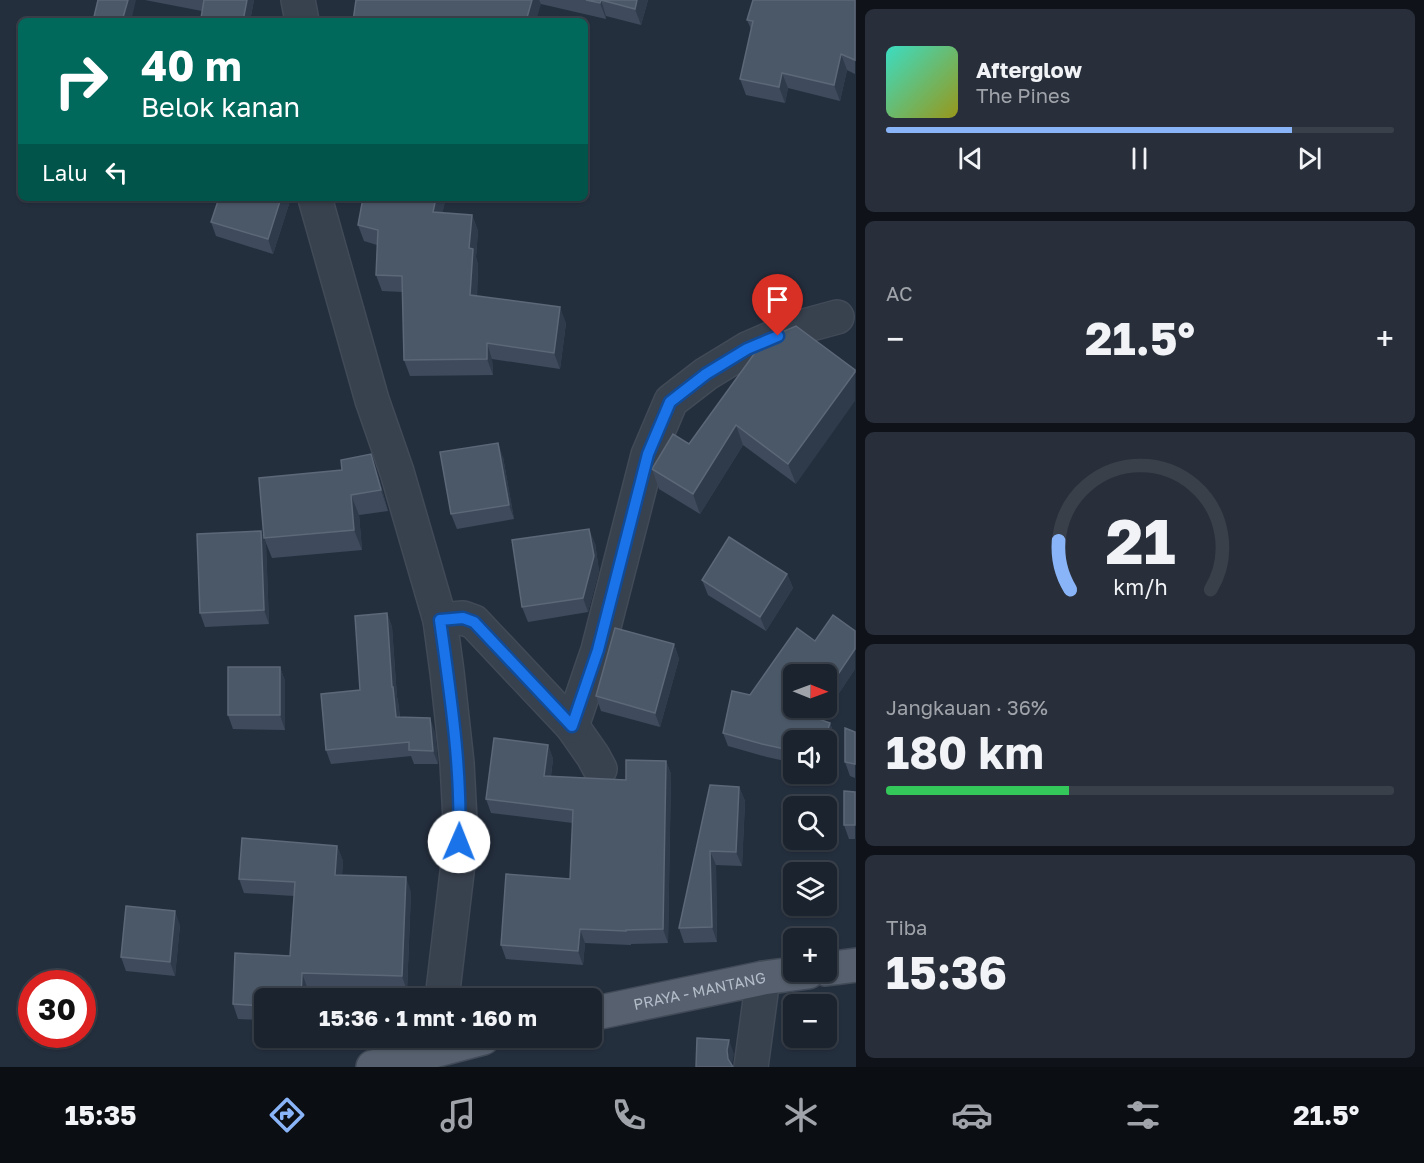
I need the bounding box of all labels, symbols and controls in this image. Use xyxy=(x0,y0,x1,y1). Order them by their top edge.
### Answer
text: 40 m xyxy=(141,40,242,90)
icon: right xyxy=(42,42,120,120)
text: Afterglow xyxy=(976,56,1082,83)
text: The Pines xyxy=(976,83,1070,107)
text: Belok kanan xyxy=(141,91,300,123)
icon: previous xyxy=(954,142,987,175)
icon: pause xyxy=(1123,142,1156,175)
icon: next xyxy=(1293,142,1326,175)
icon: left xyxy=(100,156,133,189)
text: Lalu xyxy=(42,159,88,186)
pin xyxy=(752,274,803,336)
text: AC xyxy=(886,281,913,305)
icon: arrive xyxy=(761,283,794,316)
text: 21.5° xyxy=(1085,311,1195,365)
text: − xyxy=(886,319,904,358)
text: + xyxy=(1376,319,1394,358)
text: 21 xyxy=(1105,504,1175,579)
text: km/h xyxy=(1113,575,1167,601)
north arrow xyxy=(783,664,837,718)
map controls xyxy=(783,664,837,1048)
text: Jangkauan · 36% xyxy=(886,695,1048,719)
text: 180 km xyxy=(886,725,1044,779)
button: sound xyxy=(783,730,837,784)
button: search xyxy=(783,796,837,850)
position arrow xyxy=(427,810,491,874)
button: layers xyxy=(783,862,837,916)
text: Tiba xyxy=(886,915,927,939)
button: + xyxy=(783,928,837,982)
text: 15:36 xyxy=(886,945,1007,999)
street label: PRAYA - MANTANG xyxy=(632,968,767,1013)
speed limit sign: 30 xyxy=(18,970,96,1048)
button: − xyxy=(783,994,837,1048)
text: 15:36 · 1 mnt · 160 m xyxy=(319,1004,537,1031)
icon: directions xyxy=(266,1094,308,1136)
icon: music xyxy=(437,1094,479,1136)
icon: phone xyxy=(608,1094,650,1136)
icon: climate xyxy=(780,1094,822,1136)
icon: car xyxy=(951,1094,993,1136)
icon: filters xyxy=(1122,1094,1164,1136)
text: 15:35 xyxy=(65,1099,137,1131)
text: 21.5° xyxy=(1293,1099,1359,1131)

